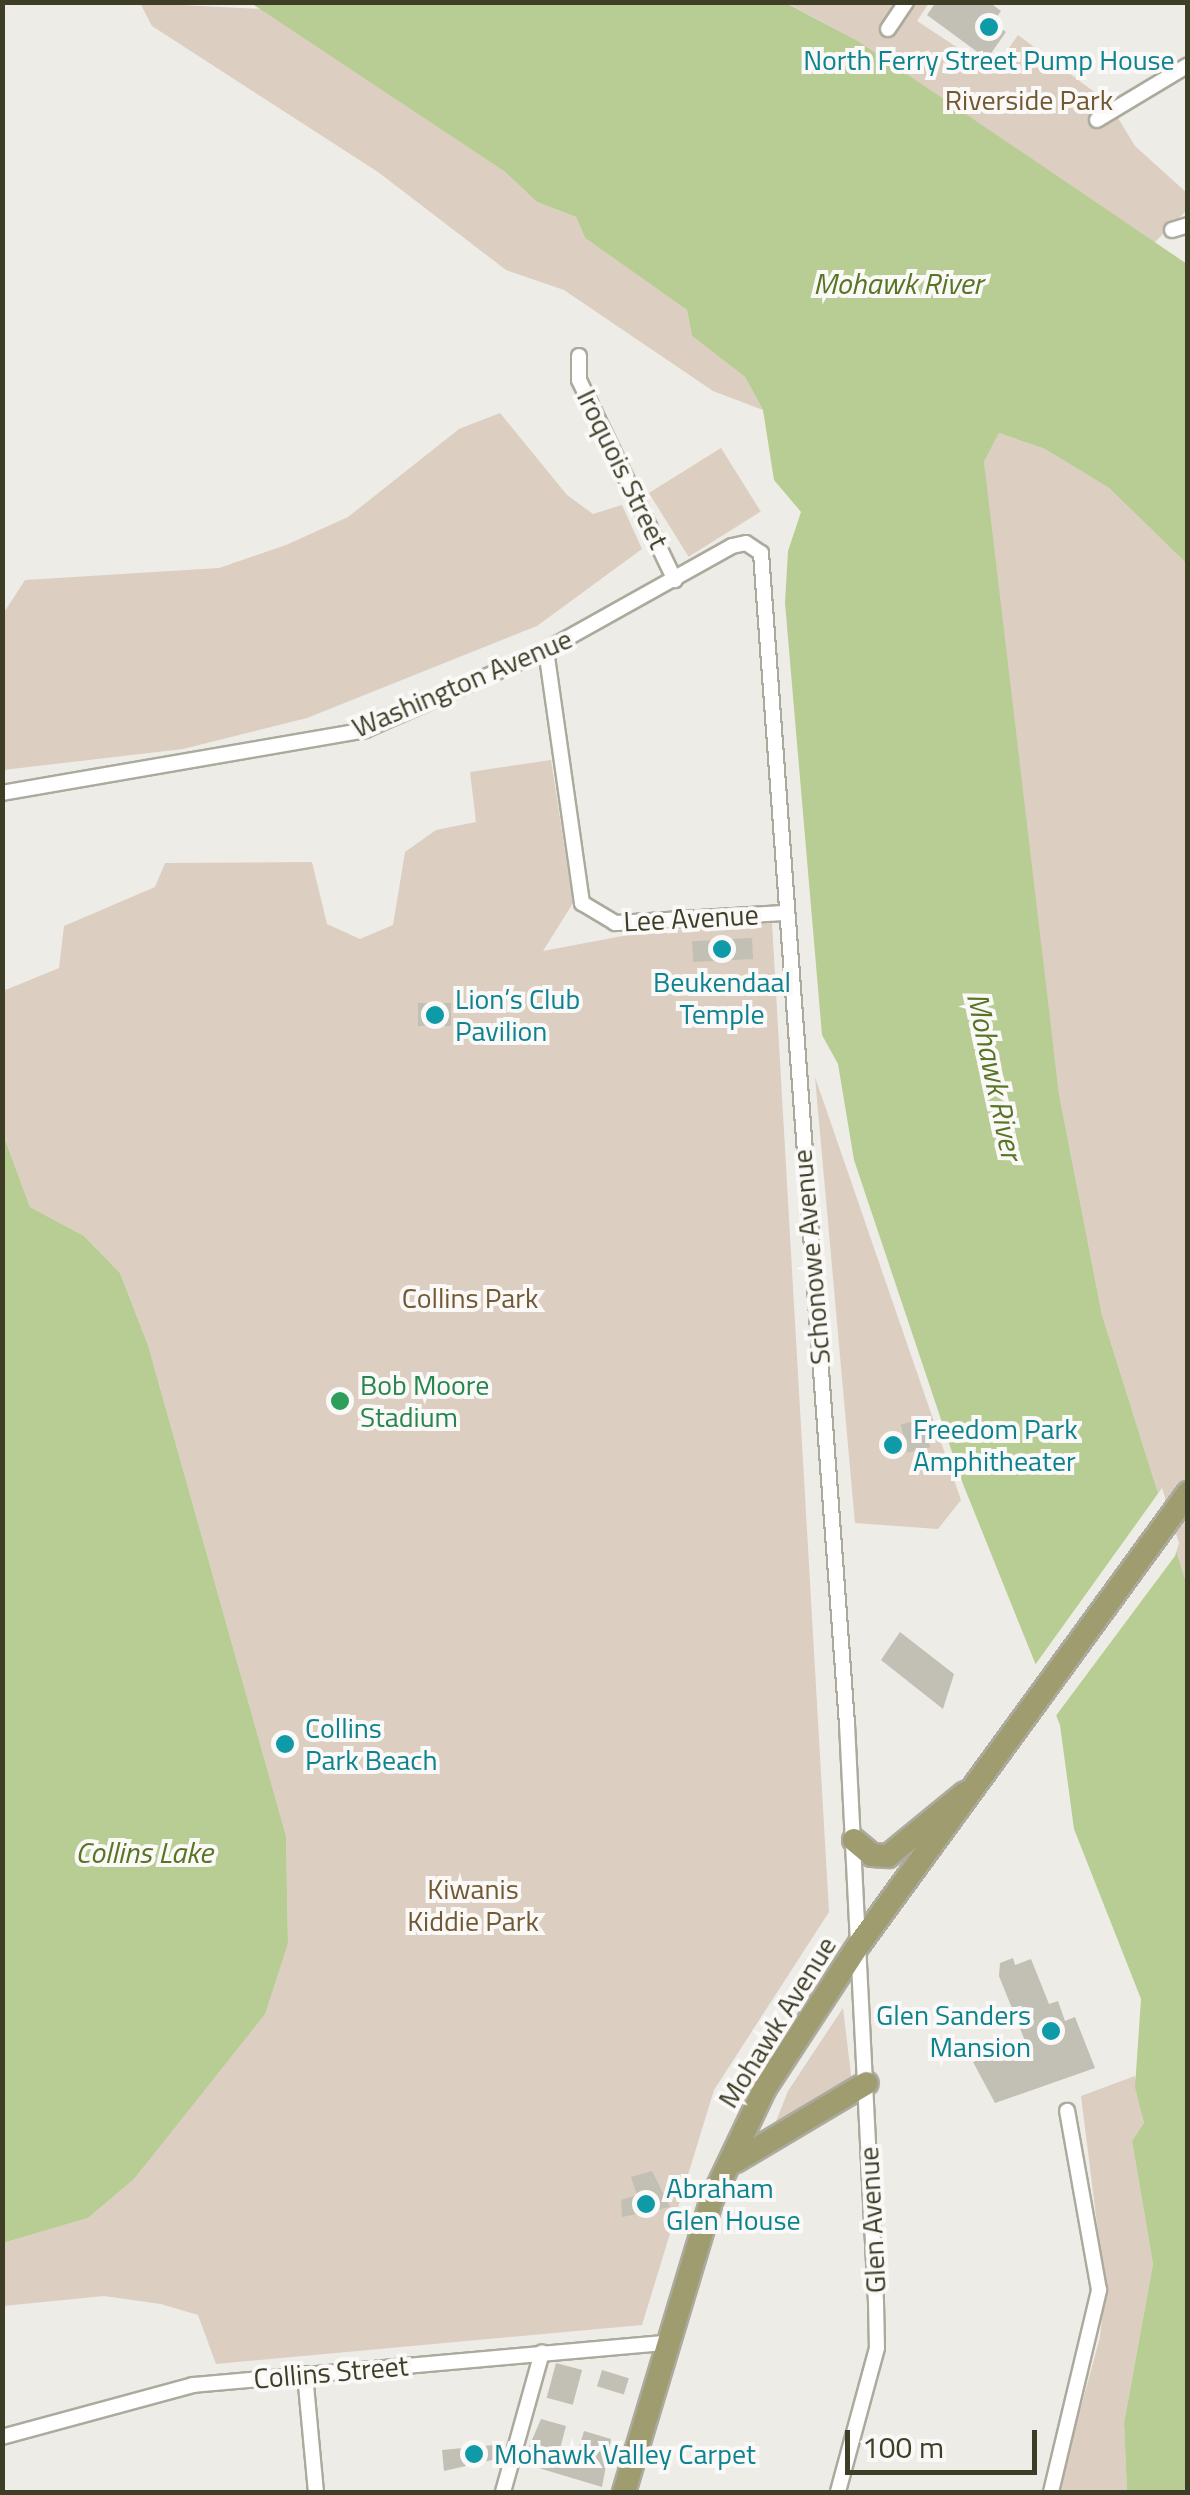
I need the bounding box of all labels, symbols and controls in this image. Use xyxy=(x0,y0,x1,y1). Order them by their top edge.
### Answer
marker: North Ferry Street Pump House xyxy=(978,16,1000,38)
place label: North Ferry Street Pump House xyxy=(803,43,1175,77)
park label: Riverside Park xyxy=(945,83,1113,117)
water label: Mohawk River xyxy=(813,265,983,301)
street label: Iroquois Street xyxy=(570,384,676,554)
street label: Washington Avenue xyxy=(347,622,577,744)
street label: Lee Avenue xyxy=(623,898,759,938)
marker: Beukendaal Temple xyxy=(711,938,733,960)
place label: Beukendaal Temple xyxy=(653,965,791,1031)
place label: Lion’s Club Pavilion xyxy=(455,982,580,1048)
water label: Mohawk River xyxy=(960,989,1030,1163)
marker: Lion’s Club Pavilion xyxy=(424,1004,446,1026)
street label: Schonowe Avenue xyxy=(785,1148,837,1366)
park label: Collins Park xyxy=(402,1281,538,1315)
place label: Bob Moore Stadium xyxy=(360,1368,489,1434)
marker: Bob Moore Stadium xyxy=(329,1390,351,1412)
place label: Freedom Park Amphitheater xyxy=(913,1412,1078,1478)
marker: Freedom Park Amphitheater xyxy=(882,1434,904,1456)
place label: Collins Park Beach xyxy=(305,1711,437,1777)
marker: Collins Park Beach xyxy=(274,1733,296,1755)
water label: Collins Lake xyxy=(75,1834,213,1870)
park label: Kiwanis Kiddie Park xyxy=(407,1872,539,1938)
street label: Mohawk Avenue xyxy=(711,1930,843,2114)
place label: Glen Sanders Mansion xyxy=(876,1998,1031,2064)
marker: Glen Sanders Mansion xyxy=(1040,2020,1062,2042)
street label: Glen Avenue xyxy=(851,2146,893,2294)
place label: Abraham Glen House xyxy=(666,2171,801,2237)
marker: Abraham Glen House xyxy=(635,2193,657,2215)
street label: Collins Street xyxy=(252,2349,410,2395)
scale bar xyxy=(850,2410,1042,2472)
text: 100 m xyxy=(862,2424,944,2470)
place label: Mohawk Valley Carpet xyxy=(494,2437,756,2471)
marker: Mohawk Valley Carpet xyxy=(463,2443,485,2465)

